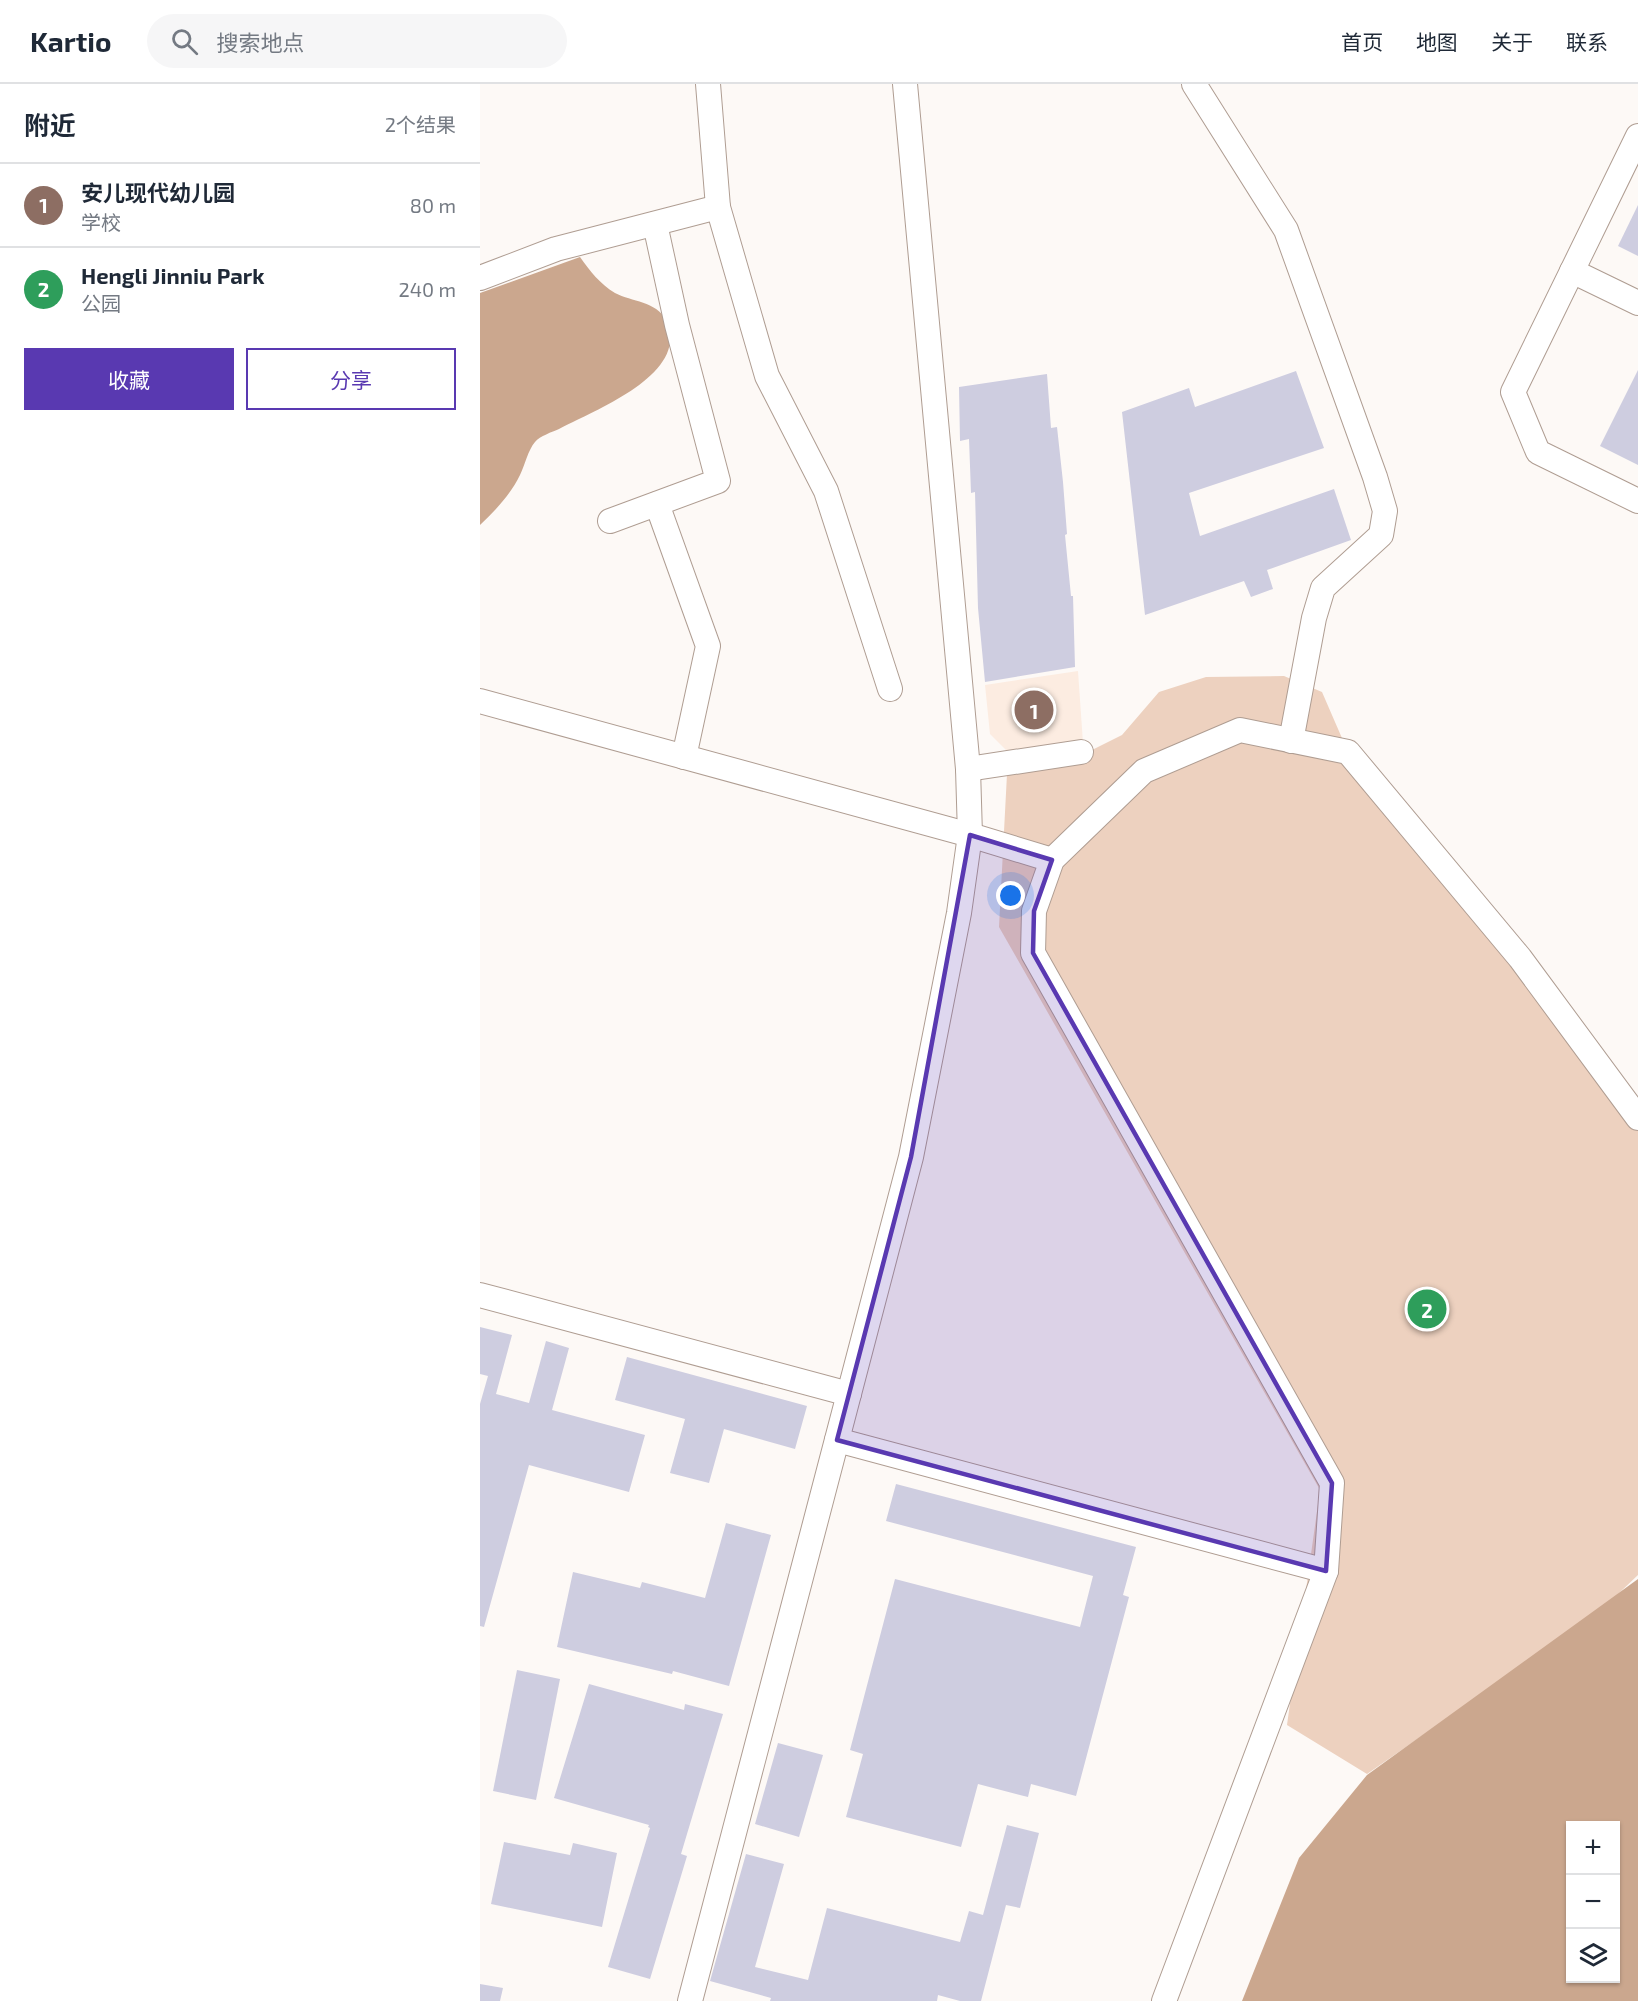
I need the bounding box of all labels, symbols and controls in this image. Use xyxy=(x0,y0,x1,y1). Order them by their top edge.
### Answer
search box xyxy=(147,14,567,68)
text: Kartio xyxy=(30,24,111,58)
icon: search xyxy=(168,25,201,58)
text: 搜索地点 xyxy=(216,29,304,55)
text: 首页 xyxy=(1341,29,1383,54)
text: 地图 xyxy=(1416,29,1458,54)
text: 关于 xyxy=(1491,29,1533,54)
text: 联系 xyxy=(1566,29,1608,54)
text: 附近 xyxy=(24,109,76,140)
text: 2个结果 xyxy=(385,112,456,136)
text: 安儿现代幼儿园 xyxy=(81,179,235,205)
text: 1 xyxy=(39,193,48,217)
text: 80 m xyxy=(410,193,456,217)
text: 学校 xyxy=(81,210,121,234)
text: Hengli Jinniu Park xyxy=(81,262,265,288)
text: 2 xyxy=(38,277,49,301)
text: 240 m xyxy=(398,277,456,301)
text: 公园 xyxy=(81,291,121,315)
button: 收藏 xyxy=(24,348,234,410)
button: 分享 xyxy=(246,348,456,410)
pin: 1 xyxy=(1014,688,1054,732)
your location xyxy=(996,881,1025,910)
pin: 2 xyxy=(1408,1286,1446,1332)
map controls xyxy=(1566,1821,1620,1983)
button: + xyxy=(1566,1821,1620,1875)
button: − xyxy=(1566,1875,1620,1929)
button: layers xyxy=(1566,1929,1620,1983)

